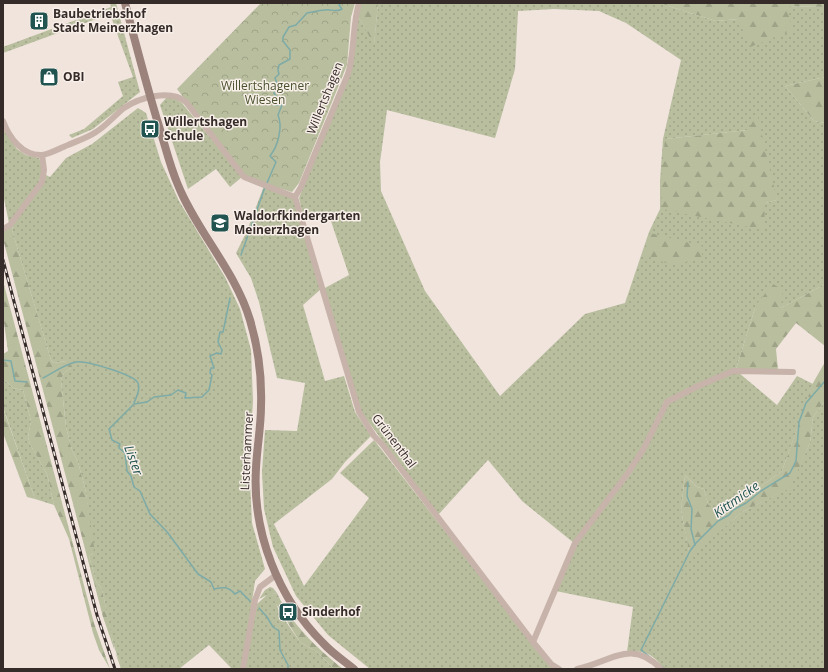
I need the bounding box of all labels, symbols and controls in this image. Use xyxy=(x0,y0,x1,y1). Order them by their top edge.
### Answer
place label: Baubetriebshof Stadt Meinerzhagen xyxy=(53,5,173,36)
building icon: Baubetriebshof Stadt Meinerzhagen xyxy=(28,10,50,32)
street label: Willertshagen xyxy=(302,59,347,136)
shop icon: OBI xyxy=(38,66,60,88)
place label: OBI xyxy=(63,68,85,85)
park label: Willertshagener Wiesen xyxy=(221,77,309,108)
place label: Willertshagen Schule xyxy=(164,113,247,144)
bus stop icon: Willertshagen Schule xyxy=(139,118,161,140)
place label: Waldorfkindergarten Meinerzhagen xyxy=(234,207,360,238)
school or university icon: Waldorfkindergarten Meinerzhagen xyxy=(209,212,231,234)
street label: Grünenthal xyxy=(368,410,420,471)
street label: Listerhammer xyxy=(236,411,257,491)
water label: Lister xyxy=(120,442,148,478)
water label: Kittmicke xyxy=(709,476,763,521)
bus stop icon: Sinderhof xyxy=(277,601,299,623)
place label: Sinderhof xyxy=(302,603,362,620)

